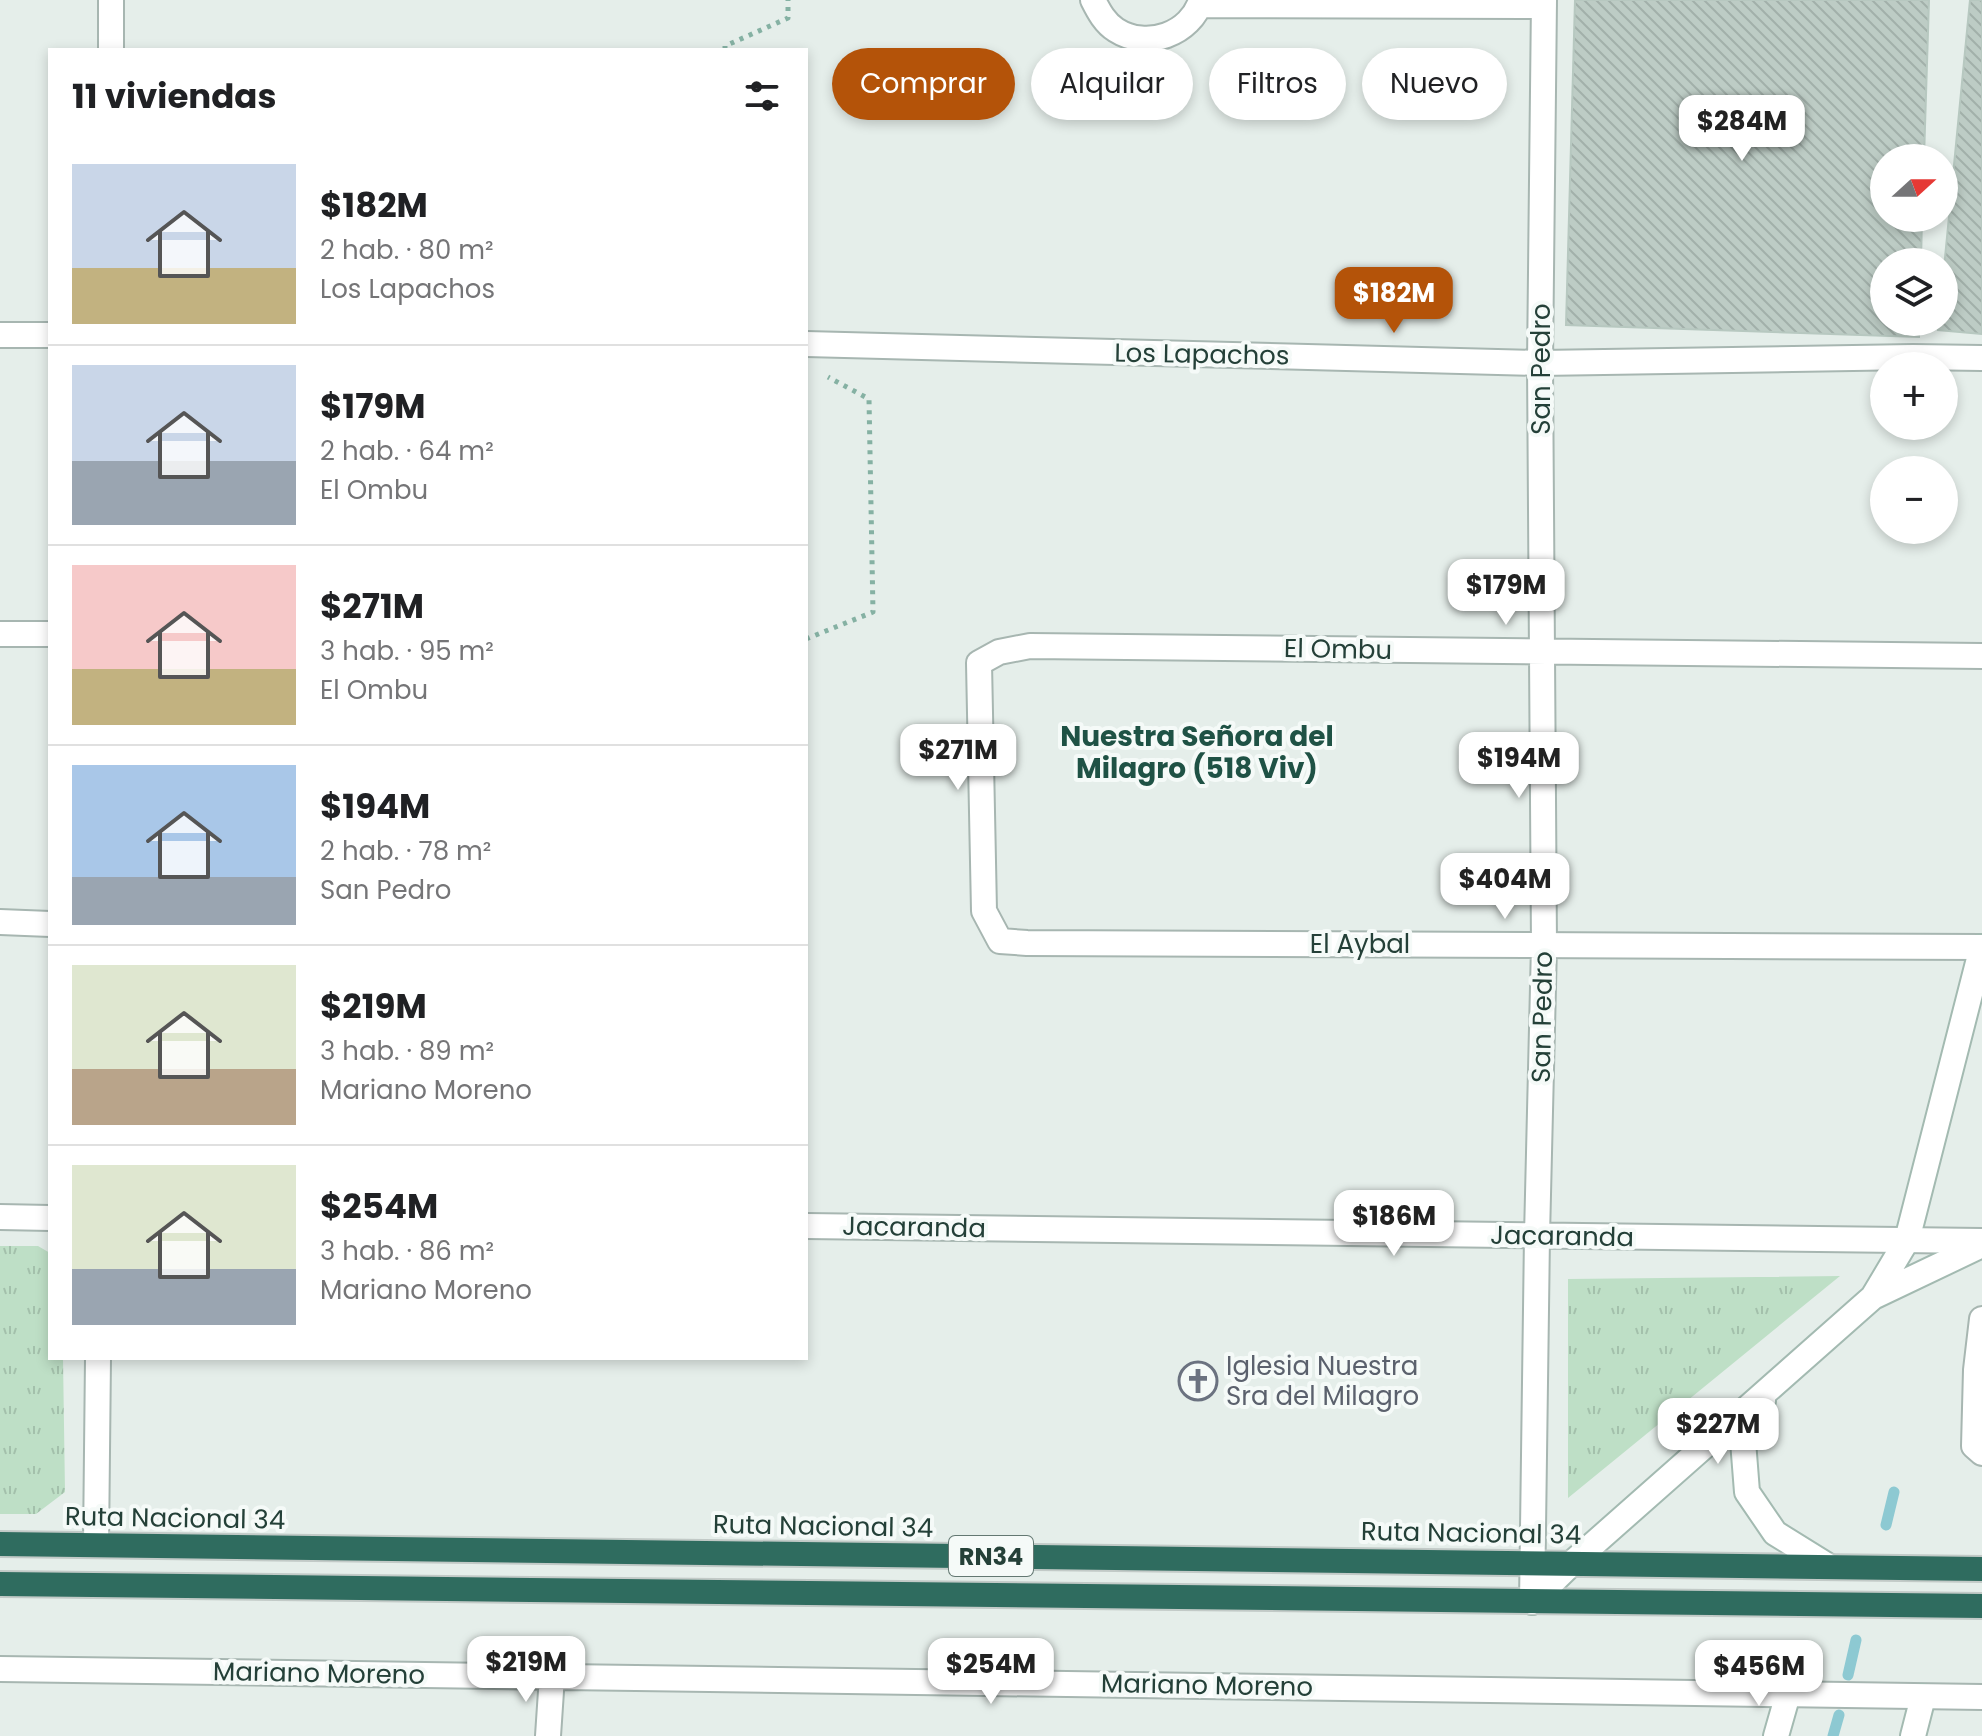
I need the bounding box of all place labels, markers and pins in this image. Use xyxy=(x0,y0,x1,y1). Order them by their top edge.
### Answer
pin: $284M xyxy=(1686,95,1798,163)
pin: $182M xyxy=(1338,267,1450,335)
pin: $179M xyxy=(1450,559,1562,627)
pin: $271M xyxy=(902,724,1014,792)
pin: $194M xyxy=(1463,732,1575,800)
pin: $404M xyxy=(1449,853,1561,921)
pin: $186M xyxy=(1338,1190,1450,1258)
place label: Iglesia Nuestra Sra del Milagro xyxy=(1226,1348,1419,1414)
church icon: Iglesia Nuestra Sra del Milagro xyxy=(1177,1360,1219,1402)
pin: $227M xyxy=(1662,1398,1774,1466)
pin: $219M xyxy=(470,1636,582,1704)
pin: $254M xyxy=(935,1638,1047,1706)
pin: $456M xyxy=(1703,1640,1815,1708)

